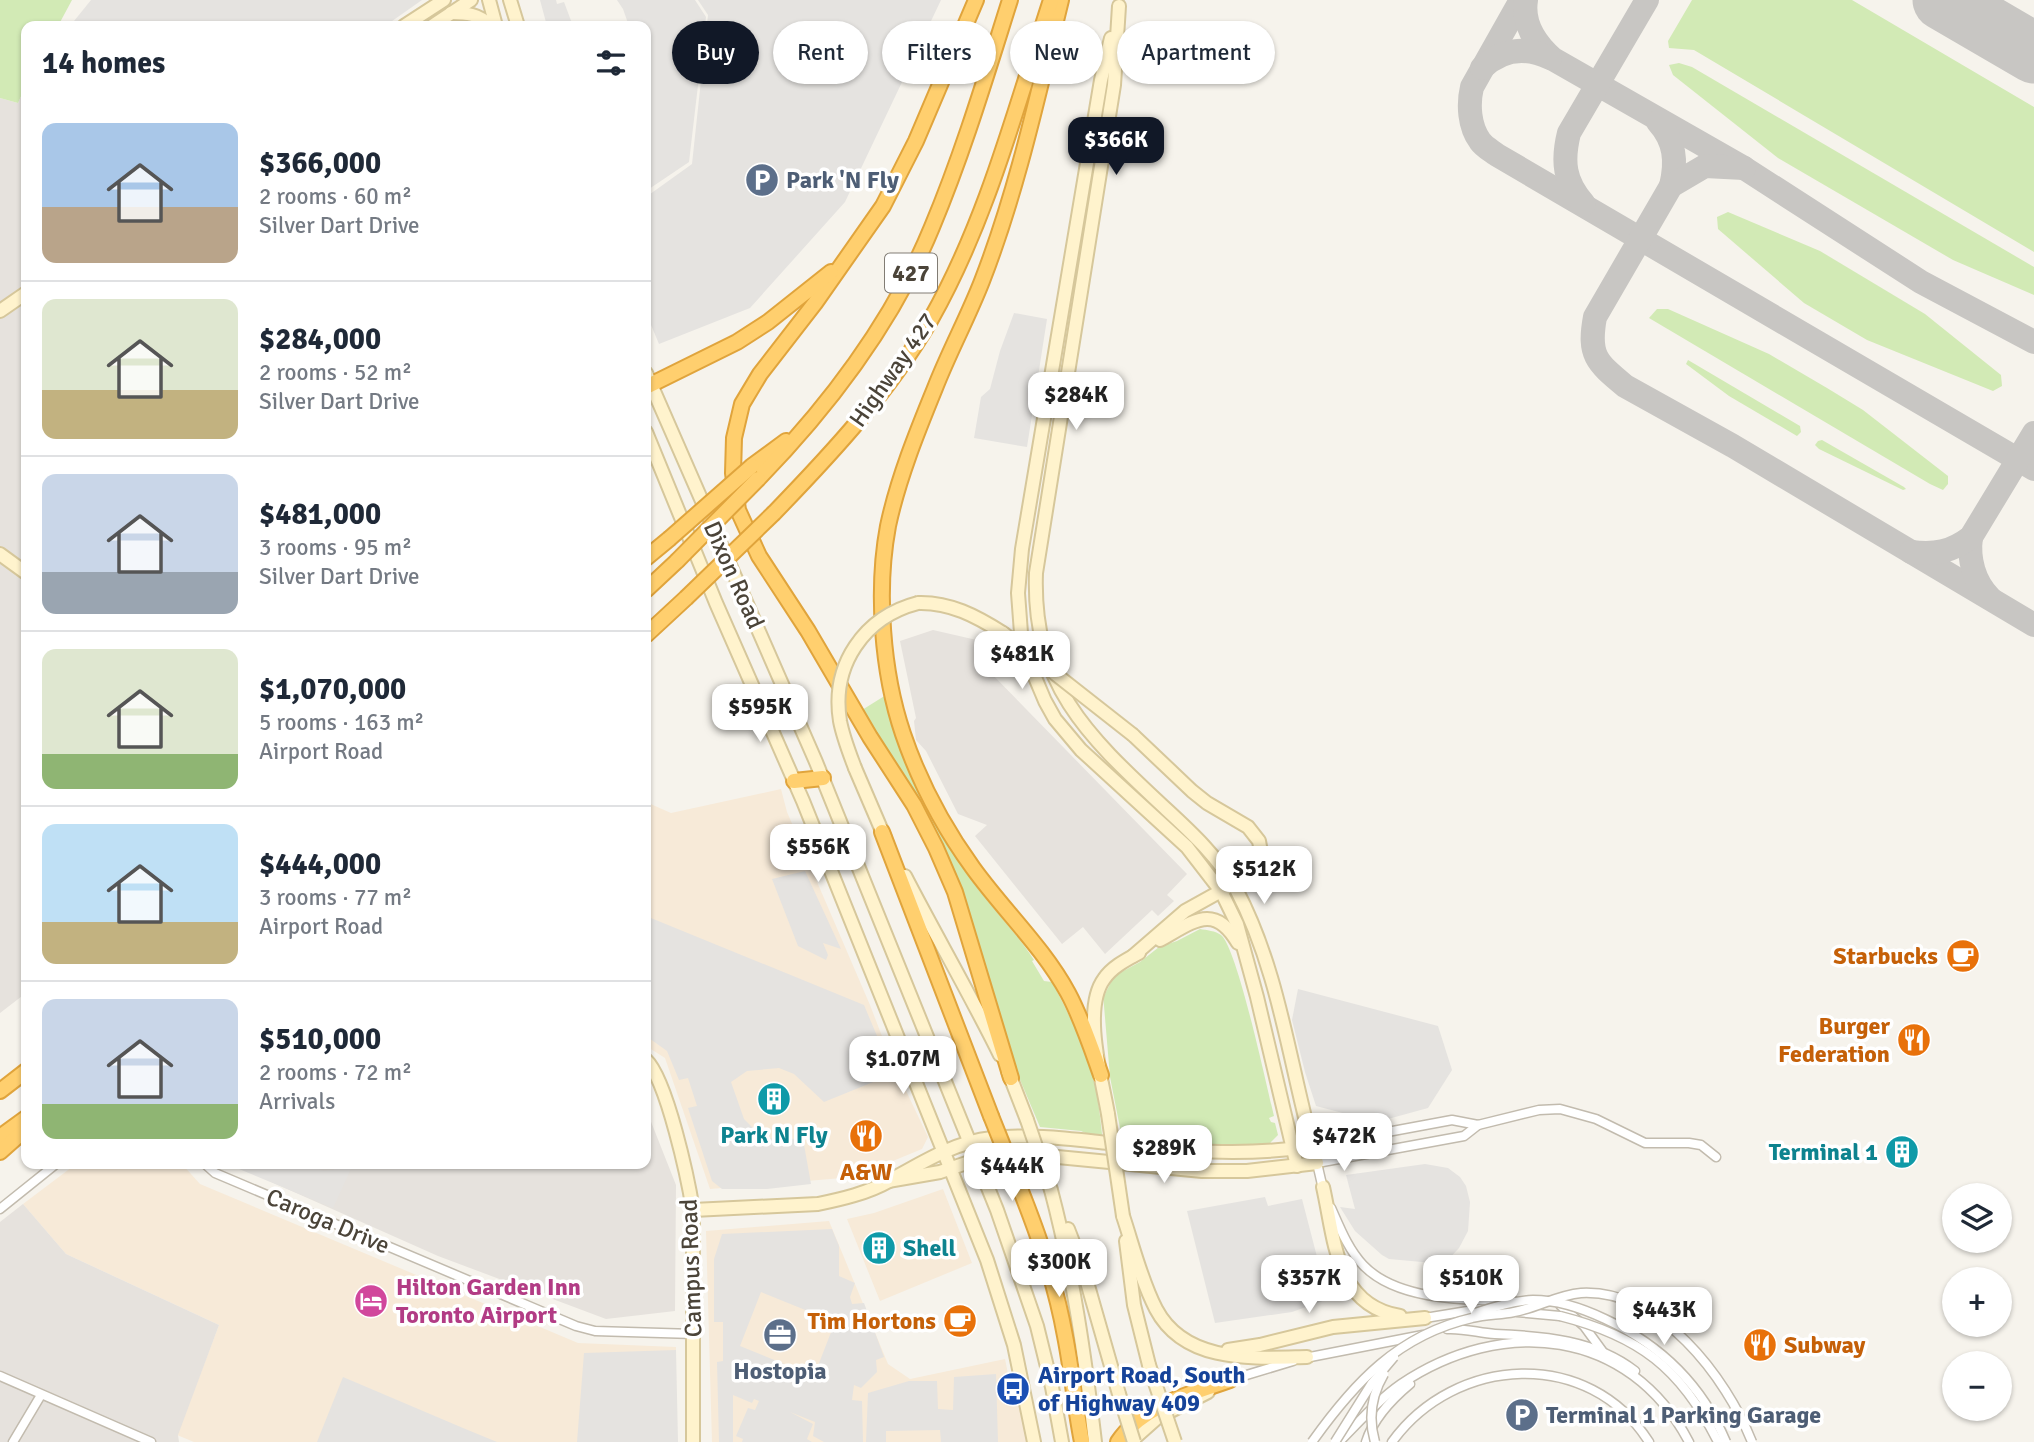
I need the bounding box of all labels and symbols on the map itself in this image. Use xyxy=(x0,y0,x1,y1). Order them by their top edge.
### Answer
pin: $366K xyxy=(1067,118,1165,177)
parking icon: Park 'N Fly xyxy=(743,161,781,199)
place label: Park 'N Fly xyxy=(786,165,899,195)
road number: 427 xyxy=(885,254,937,292)
street label: Highway 427 xyxy=(843,307,943,433)
pin: $284K xyxy=(1027,372,1125,432)
street label: Dixon Road xyxy=(697,516,771,634)
pin: $481K xyxy=(973,632,1071,691)
pin: $595K xyxy=(711,684,809,744)
pin: $556K xyxy=(769,824,867,884)
pin: $512K xyxy=(1215,846,1313,906)
cafe icon: Starbucks xyxy=(1944,937,1982,975)
place label: Starbucks xyxy=(1833,941,1938,971)
place label: Burger Federation xyxy=(1778,1011,1890,1069)
restaurant icon: Burger Federation xyxy=(1895,1021,1933,1059)
pin: $1.07M xyxy=(846,1036,960,1096)
building icon: Park N Fly xyxy=(755,1080,793,1118)
pin: $472K xyxy=(1295,1114,1393,1173)
restaurant icon: A&W xyxy=(847,1117,885,1155)
place label: Park N Fly xyxy=(720,1120,828,1150)
pin: $289K xyxy=(1115,1126,1213,1185)
building icon: Terminal 1 xyxy=(1883,1133,1921,1171)
place label: Terminal 1 xyxy=(1769,1137,1878,1167)
pin: $444K xyxy=(963,1144,1061,1203)
place label: A&W xyxy=(840,1157,893,1187)
street label: Caroga Drive xyxy=(262,1182,394,1260)
street label: Campus Road xyxy=(674,1198,708,1338)
building icon: Shell xyxy=(860,1229,898,1267)
place label: Shell xyxy=(903,1233,957,1263)
pin: $300K xyxy=(1010,1240,1108,1299)
pin: $357K xyxy=(1260,1256,1358,1315)
pin: $510K xyxy=(1422,1256,1520,1315)
place label: Hilton Garden Inn Toronto Airport xyxy=(396,1272,581,1330)
hotel icon: Hilton Garden Inn Toronto Airport xyxy=(352,1282,390,1320)
pin: $443K xyxy=(1615,1288,1713,1347)
cafe icon: Tim Hortons xyxy=(941,1302,979,1340)
place label: Tim Hortons xyxy=(807,1306,936,1336)
office icon: Hostopia xyxy=(761,1316,799,1354)
restaurant icon: Subway xyxy=(1741,1326,1779,1364)
place label: Subway xyxy=(1784,1330,1865,1360)
place label: Hostopia xyxy=(733,1356,827,1386)
place label: Airport Road, South of Highway 409 xyxy=(1038,1360,1246,1418)
bus stop icon: Airport Road, South of Highway 409 xyxy=(994,1370,1032,1408)
parking icon: Terminal 1 Parking Garage xyxy=(1503,1396,1541,1434)
place label: Terminal 1 Parking Garage xyxy=(1546,1400,1821,1430)

